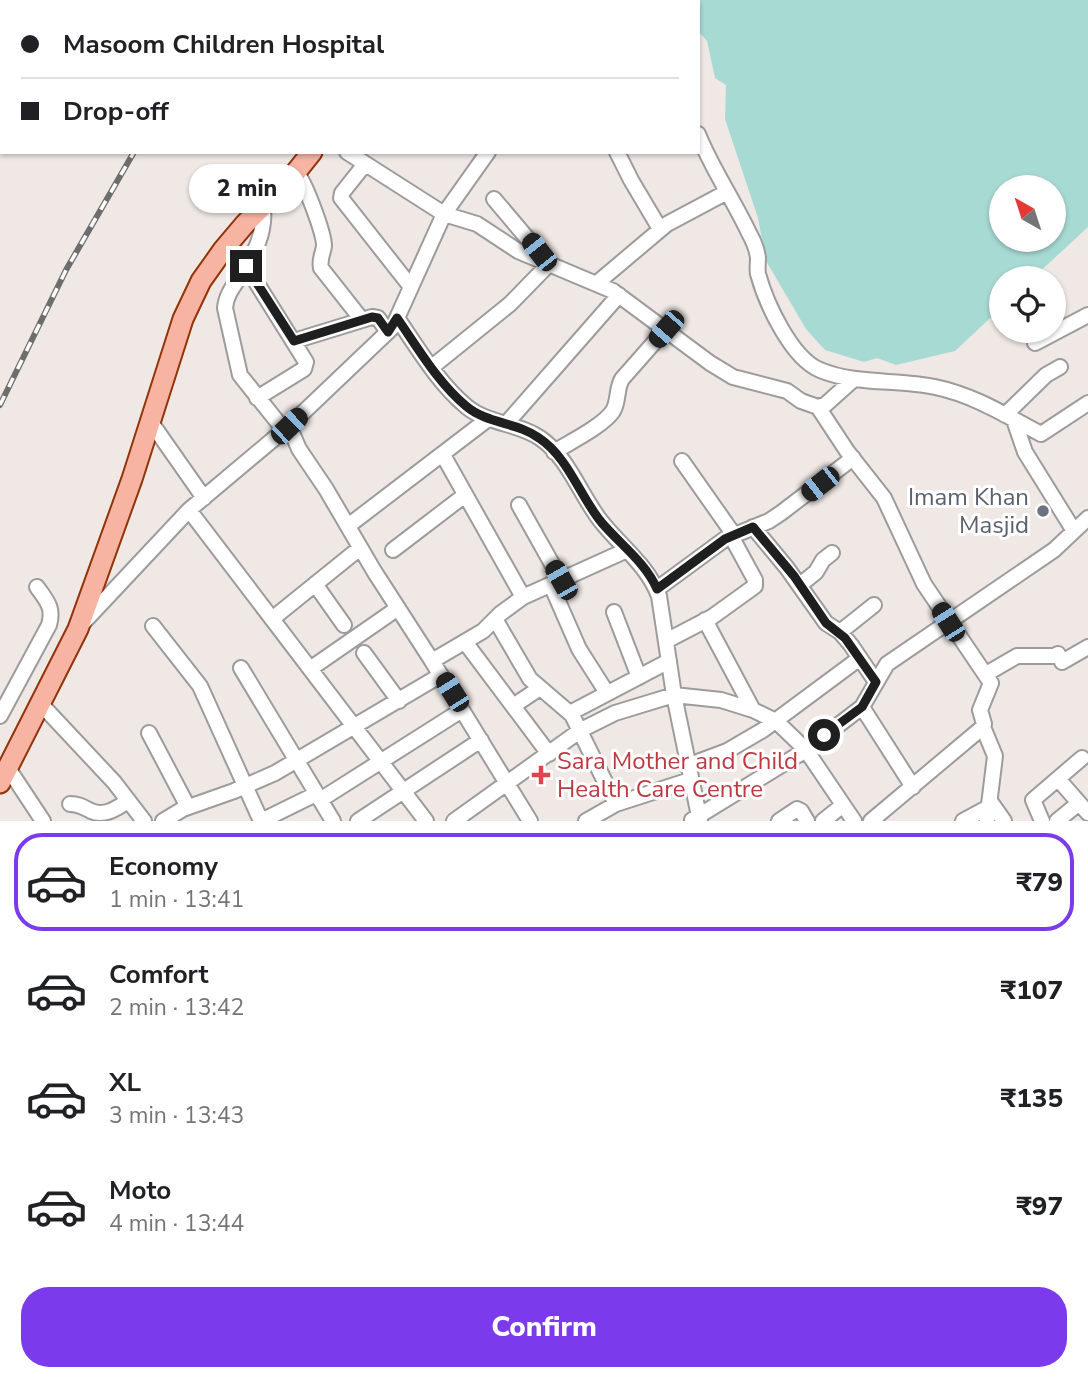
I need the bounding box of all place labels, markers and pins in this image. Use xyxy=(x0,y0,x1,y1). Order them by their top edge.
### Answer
place label: Imam Khan Masjid xyxy=(908,481,1029,541)
marker: Imam Khan Masjid xyxy=(1035,503,1051,519)
place label: Sara Mother and Child Health Care Centre xyxy=(557,745,798,805)
marker: Sara Mother and Child Health Care Centre xyxy=(531,765,551,785)

